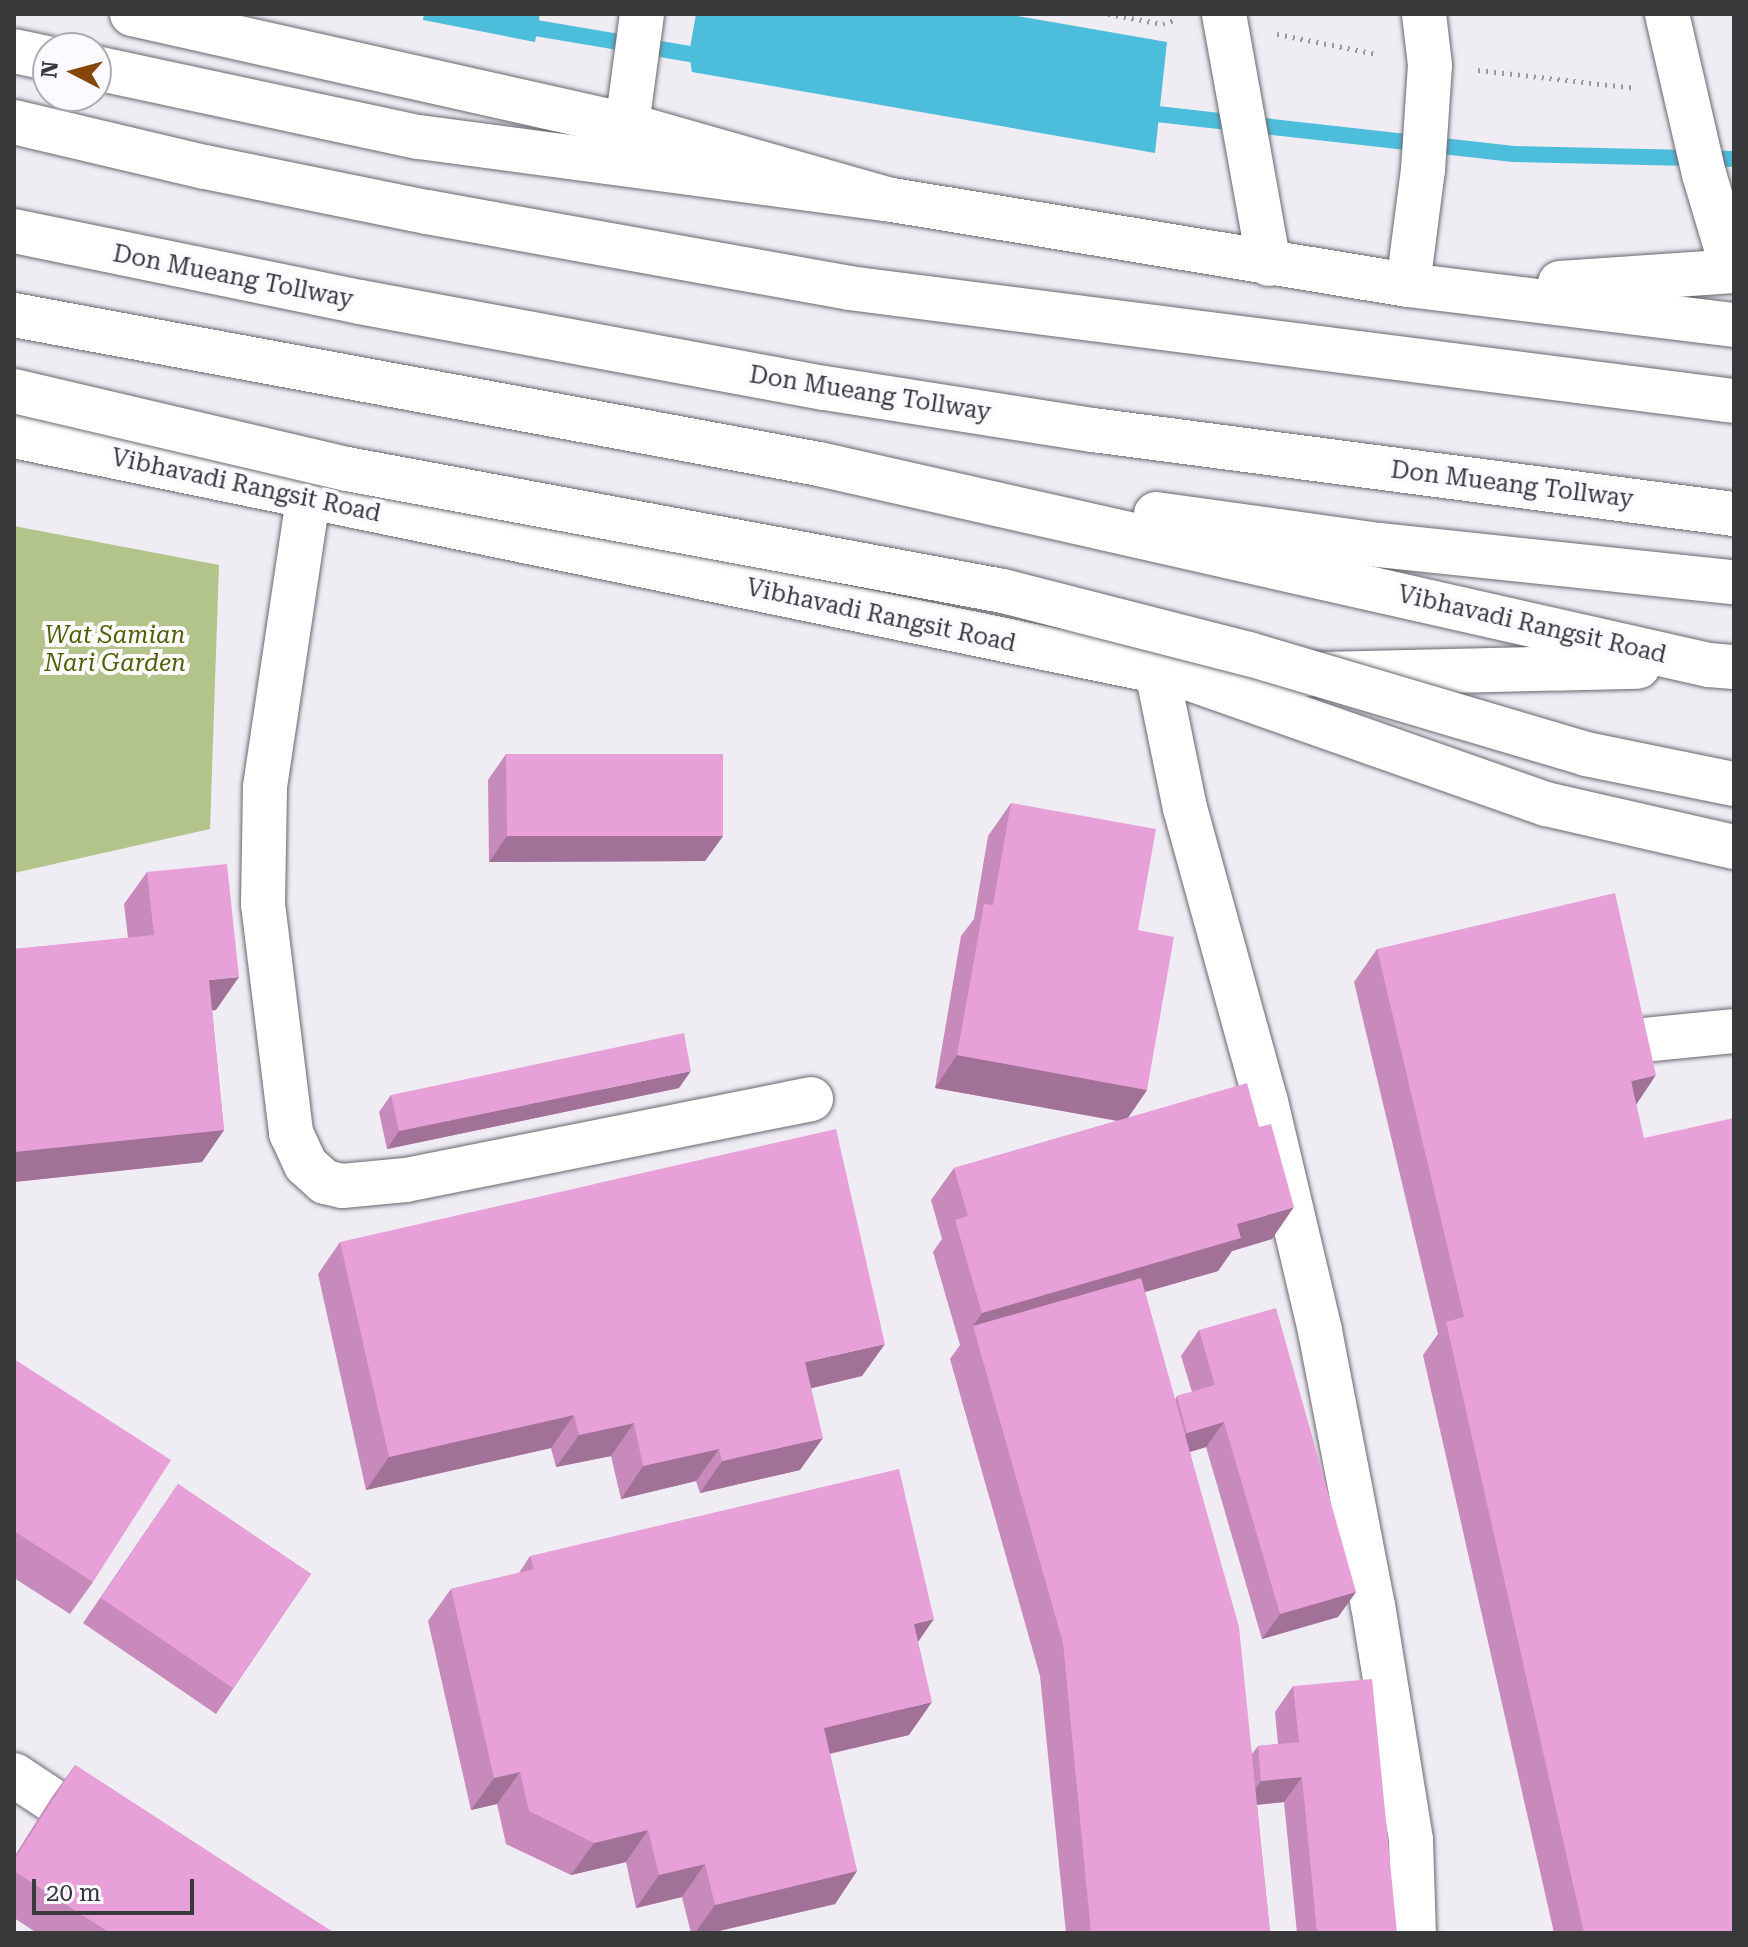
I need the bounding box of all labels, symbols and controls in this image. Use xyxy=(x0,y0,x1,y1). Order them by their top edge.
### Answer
north arrow xyxy=(32,32,112,112)
text: N xyxy=(36,60,63,79)
street label: Don Mueang Tollway xyxy=(110,240,356,314)
street label: Don Mueang Tollway xyxy=(747,361,993,427)
street label: Vibhavadi Rangsit Road xyxy=(109,443,383,529)
street label: Don Mueang Tollway xyxy=(1389,456,1635,514)
street label: Vibhavadi Rangsit Road xyxy=(744,573,1018,659)
street label: Vibhavadi Rangsit Road xyxy=(1395,580,1669,670)
park label: Wat Samian Nari Garden xyxy=(44,622,186,678)
scale bar xyxy=(36,1863,198,1913)
text: 20 m xyxy=(46,1879,101,1907)

